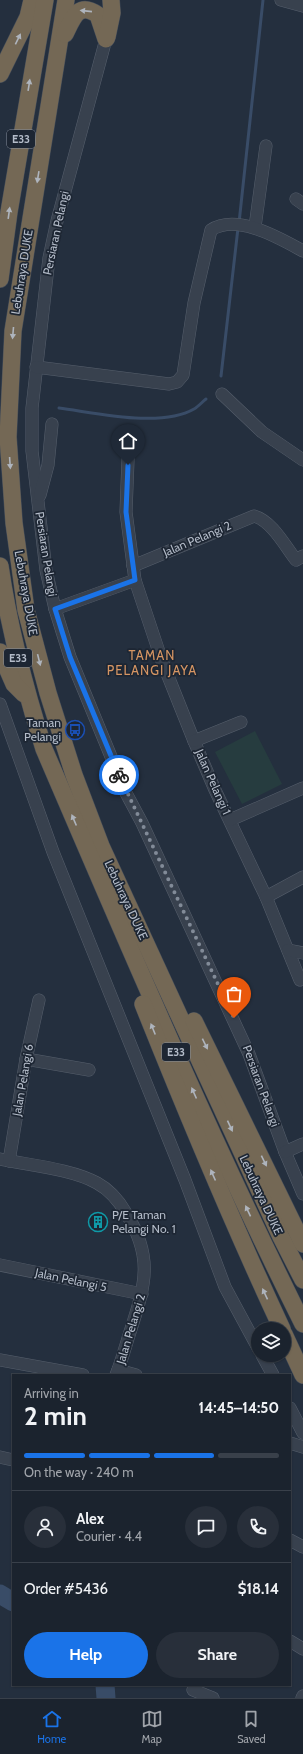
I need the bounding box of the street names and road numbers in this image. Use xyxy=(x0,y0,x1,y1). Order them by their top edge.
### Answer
road number: E33 xyxy=(7,130,35,148)
street label: Persiaran Pelangi xyxy=(39,189,72,276)
street label: Lebuhraya DUKE xyxy=(7,228,36,316)
street label: Persiaran Pelangi xyxy=(32,510,61,597)
street label: Jalan Pelangi 2 xyxy=(160,517,233,560)
street label: Lebuhraya DUKE xyxy=(12,549,41,637)
road number: E33 xyxy=(4,649,32,667)
street label: Jalan Pelangi 1 xyxy=(192,746,235,817)
street label: Lebuhraya DUKE xyxy=(101,858,152,942)
street label: Jalan Pelangi 6 xyxy=(9,1042,36,1118)
road number: E33 xyxy=(162,1043,190,1061)
street label: Persiaran Pelangi xyxy=(240,1043,283,1129)
street label: Lebuhraya DUKE xyxy=(236,1153,287,1237)
street label: Jalan Pelangi 5 xyxy=(33,1264,108,1294)
street label: Jalan Pelangi 2 xyxy=(112,1292,148,1367)

